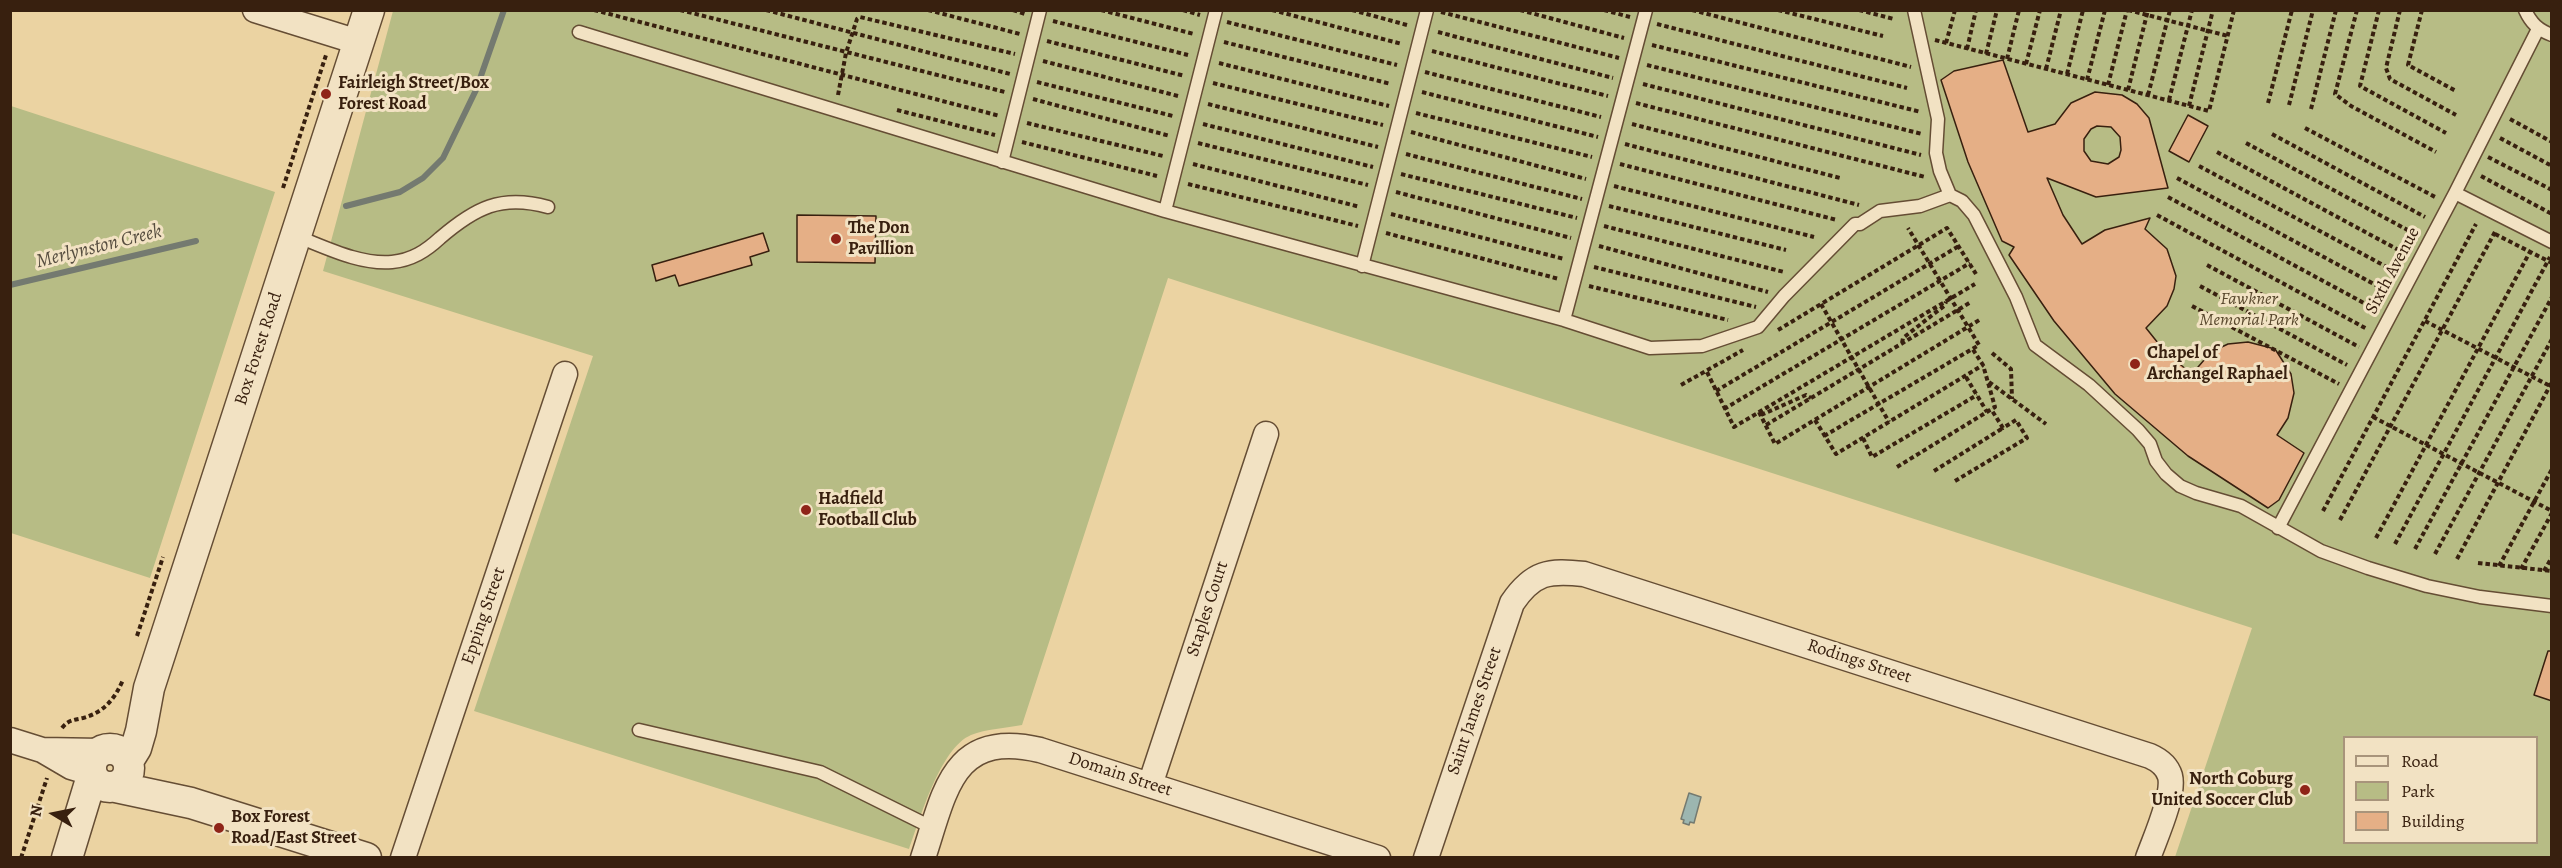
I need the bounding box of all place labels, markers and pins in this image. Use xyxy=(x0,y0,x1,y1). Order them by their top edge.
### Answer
place label: Fairleigh Street/Box Forest Road xyxy=(338,73,489,116)
marker: Fairleigh Street/Box Forest Road xyxy=(319,87,333,101)
place label: The Don Pavillion xyxy=(848,218,914,260)
marker: The Don Pavillion xyxy=(829,232,843,246)
place label: Chapel of Archangel Raphael xyxy=(2147,343,2288,386)
marker: Chapel of Archangel Raphael xyxy=(2128,357,2142,371)
place label: Hadfield Football Club xyxy=(818,489,917,532)
marker: Hadfield Football Club xyxy=(799,503,813,517)
place label: North Coburg United Soccer Club xyxy=(2151,769,2293,812)
marker: North Coburg United Soccer Club xyxy=(2298,783,2312,797)
place label: Box Forest Road/East Street xyxy=(231,807,357,850)
marker: Box Forest Road/East Street xyxy=(212,821,226,835)

